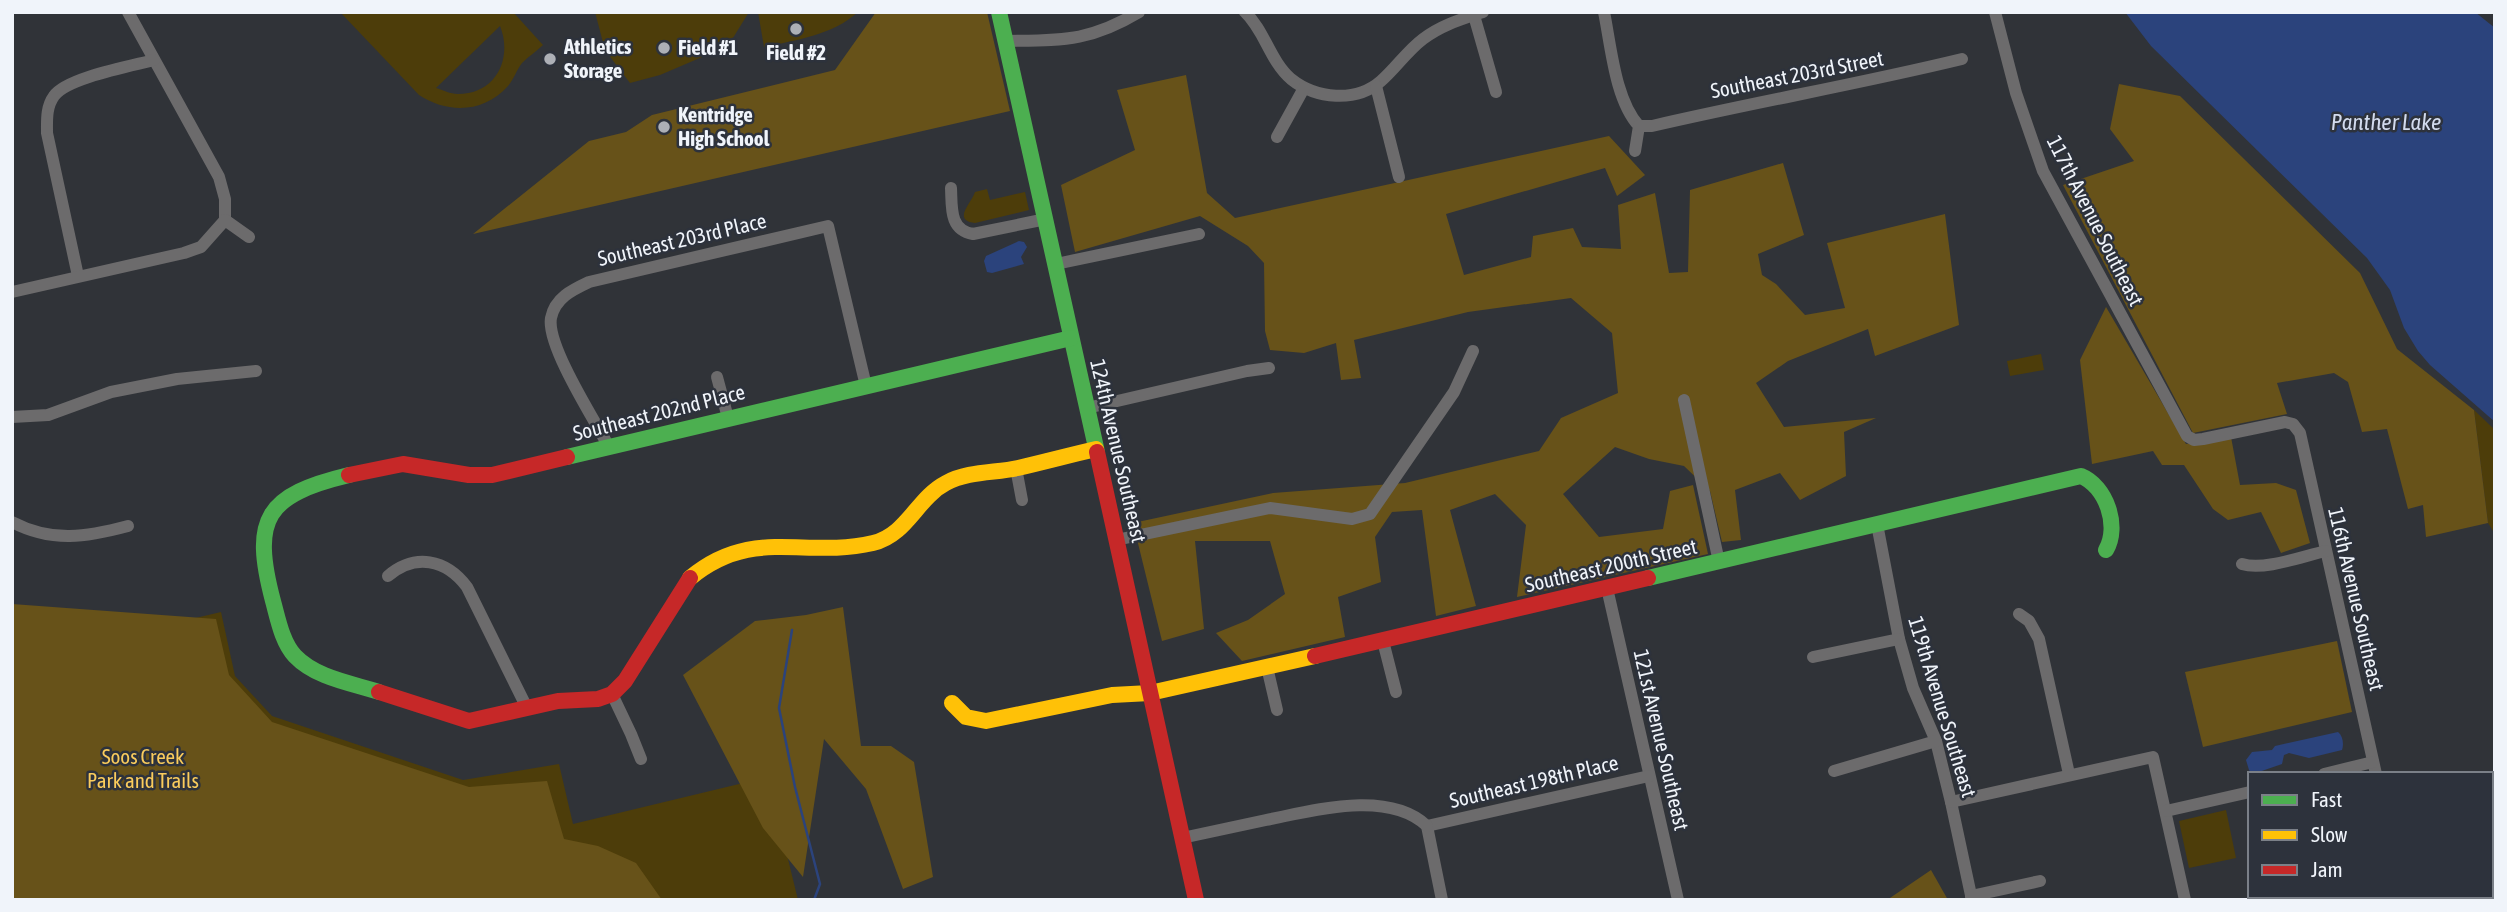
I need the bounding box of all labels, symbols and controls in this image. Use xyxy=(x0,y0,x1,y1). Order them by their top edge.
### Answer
marker: Field #2 xyxy=(788,21,804,37)
place label: Athletics Storage xyxy=(563,34,632,82)
place label: Field #1 xyxy=(678,35,738,59)
marker: Field #1 xyxy=(656,40,672,56)
place label: Field #2 xyxy=(766,40,826,64)
street label: Southeast 203rd Street xyxy=(1708,46,1885,103)
marker: Athletics Storage xyxy=(542,51,558,67)
place label: Kentridge High School xyxy=(678,102,770,150)
water label: Panther Lake xyxy=(2331,109,2441,135)
marker: Kentridge High School xyxy=(656,119,672,135)
street label: 117th Avenue Southeast xyxy=(2043,132,2149,310)
street label: Southeast 203rd Place xyxy=(595,208,768,270)
street label: 124th Avenue Southeast xyxy=(1086,357,1152,545)
street label: Southeast 202nd Place xyxy=(570,379,747,445)
street label: 116th Avenue Southeast xyxy=(2324,505,2390,693)
street label: Southeast 200th Street xyxy=(1523,534,1699,596)
street label: 119th Avenue Southeast xyxy=(1904,614,1982,800)
street label: 121st Avenue Southeast xyxy=(1629,647,1694,832)
park label: Soos Creek Park and Trails xyxy=(87,744,199,792)
street label: Southeast 198th Place xyxy=(1447,750,1620,812)
legend xyxy=(2248,772,2493,898)
text: Fast xyxy=(2311,787,2342,811)
text: Slow xyxy=(2311,822,2348,846)
text: Jam xyxy=(2311,857,2343,881)

